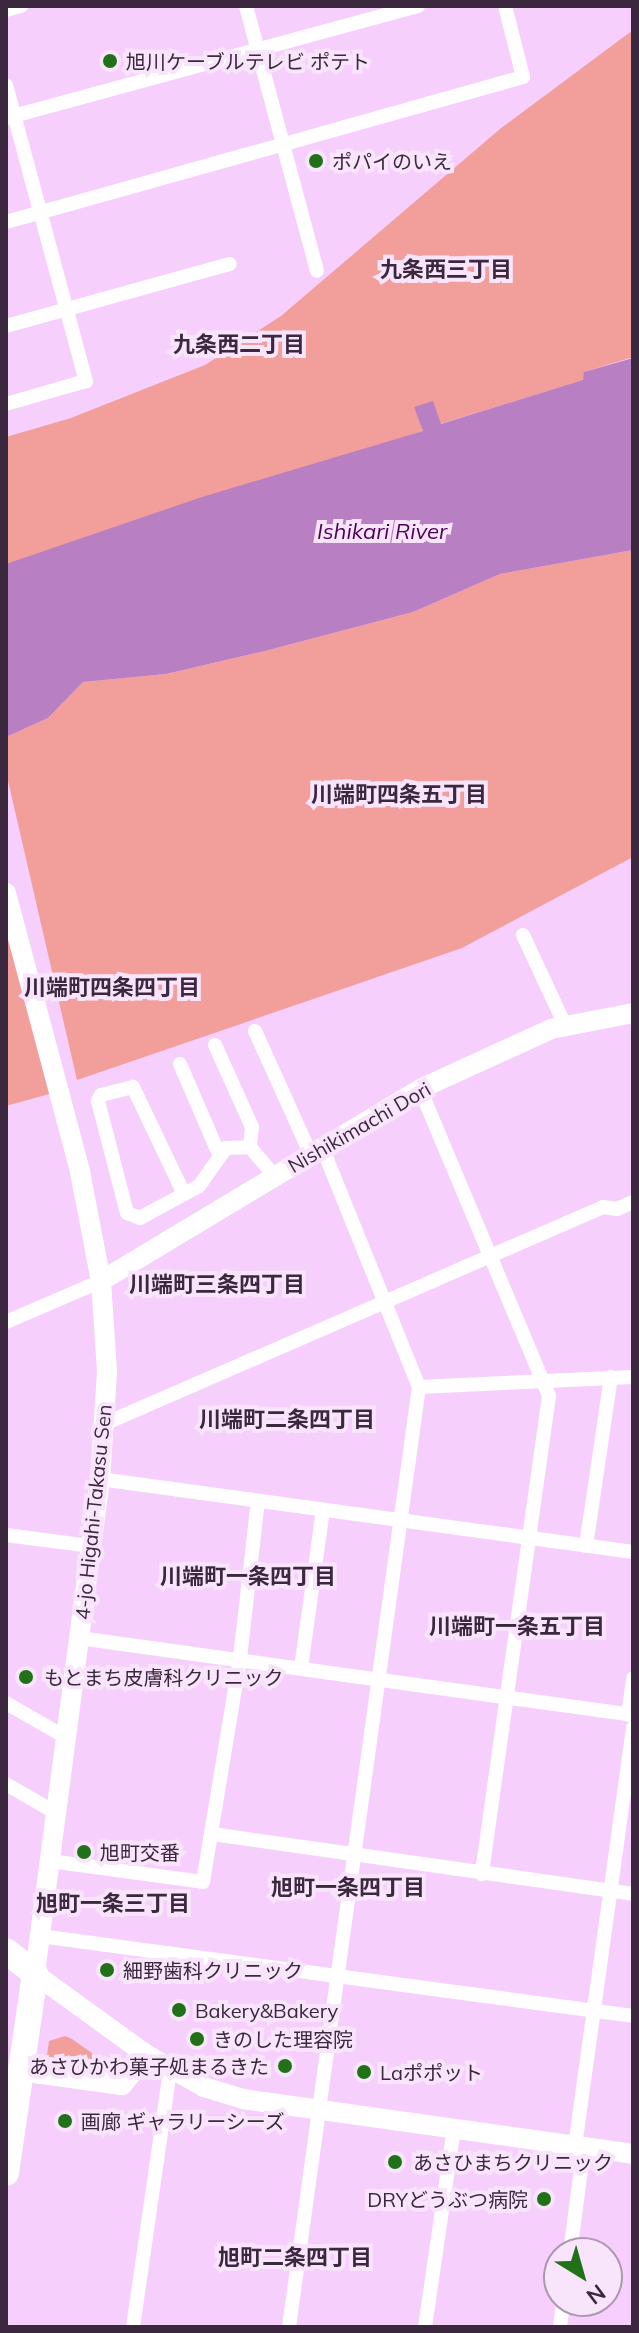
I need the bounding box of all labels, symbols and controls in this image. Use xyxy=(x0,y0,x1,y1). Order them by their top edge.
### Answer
place label: 旭川ケーブルテレビ ポテト xyxy=(126,49,371,73)
marker: 旭川ケーブルテレビ ポテト xyxy=(101,52,119,70)
place label: ポパイのいえ xyxy=(332,149,452,173)
marker: ポパイのいえ xyxy=(307,152,325,170)
district label: 九条西三丁目 xyxy=(380,257,512,283)
district label: 九条西二丁目 xyxy=(173,332,305,358)
water label: Ishikari River xyxy=(317,519,447,545)
district label: 川端町四条五丁目 xyxy=(311,782,487,808)
district label: 川端町四条四丁目 xyxy=(24,975,200,1001)
street label: Nishikimachi Dori xyxy=(283,1076,435,1178)
district label: 川端町三条四丁目 xyxy=(129,1272,305,1298)
street label: 4-jo Higahi-Takasu Sen xyxy=(70,1403,116,1621)
district label: 川端町二条四丁目 xyxy=(199,1407,375,1433)
district label: 川端町一条四丁目 xyxy=(160,1564,336,1590)
district label: 川端町一条五丁目 xyxy=(429,1614,605,1640)
place label: もとまち皮膚科クリニック xyxy=(44,1665,284,1689)
marker: もとまち皮膚科クリニック xyxy=(15,1666,37,1688)
place label: 旭町交番 xyxy=(100,1840,180,1864)
marker: 旭町交番 xyxy=(75,1843,93,1861)
district label: 旭町一条四丁目 xyxy=(271,1875,425,1901)
district label: 旭町一条三丁目 xyxy=(36,1891,190,1917)
place label: 細野歯科クリニック xyxy=(123,1958,303,1982)
marker: 細野歯科クリニック xyxy=(98,1961,116,1979)
place label: Bakery&Bakery xyxy=(195,1998,338,2022)
marker: Bakery&Bakery xyxy=(170,2001,188,2019)
place label: きのした理容院 xyxy=(213,2027,353,2051)
marker: きのした理容院 xyxy=(188,2030,206,2048)
place label: あさひかわ菓子処まるきた xyxy=(29,2054,269,2078)
marker: あさひかわ菓子処まるきた xyxy=(276,2057,294,2075)
place label: Laポポット xyxy=(380,2060,483,2084)
marker: Laポポット xyxy=(355,2063,373,2081)
place label: 画廊 ギャラリーシーズ xyxy=(81,2109,286,2133)
marker: 画廊 ギャラリーシーズ xyxy=(56,2112,74,2130)
place label: あさひまちクリニック xyxy=(413,2150,613,2174)
marker: あさひまちクリニック xyxy=(384,2151,406,2173)
place label: DRYどうぶつ病院 xyxy=(367,2187,528,2211)
marker: DRYどうぶつ病院 xyxy=(535,2190,553,2208)
north arrow xyxy=(543,2237,623,2317)
district label: 旭町二条四丁目 xyxy=(218,2245,372,2271)
text: N xyxy=(581,2278,611,2311)

